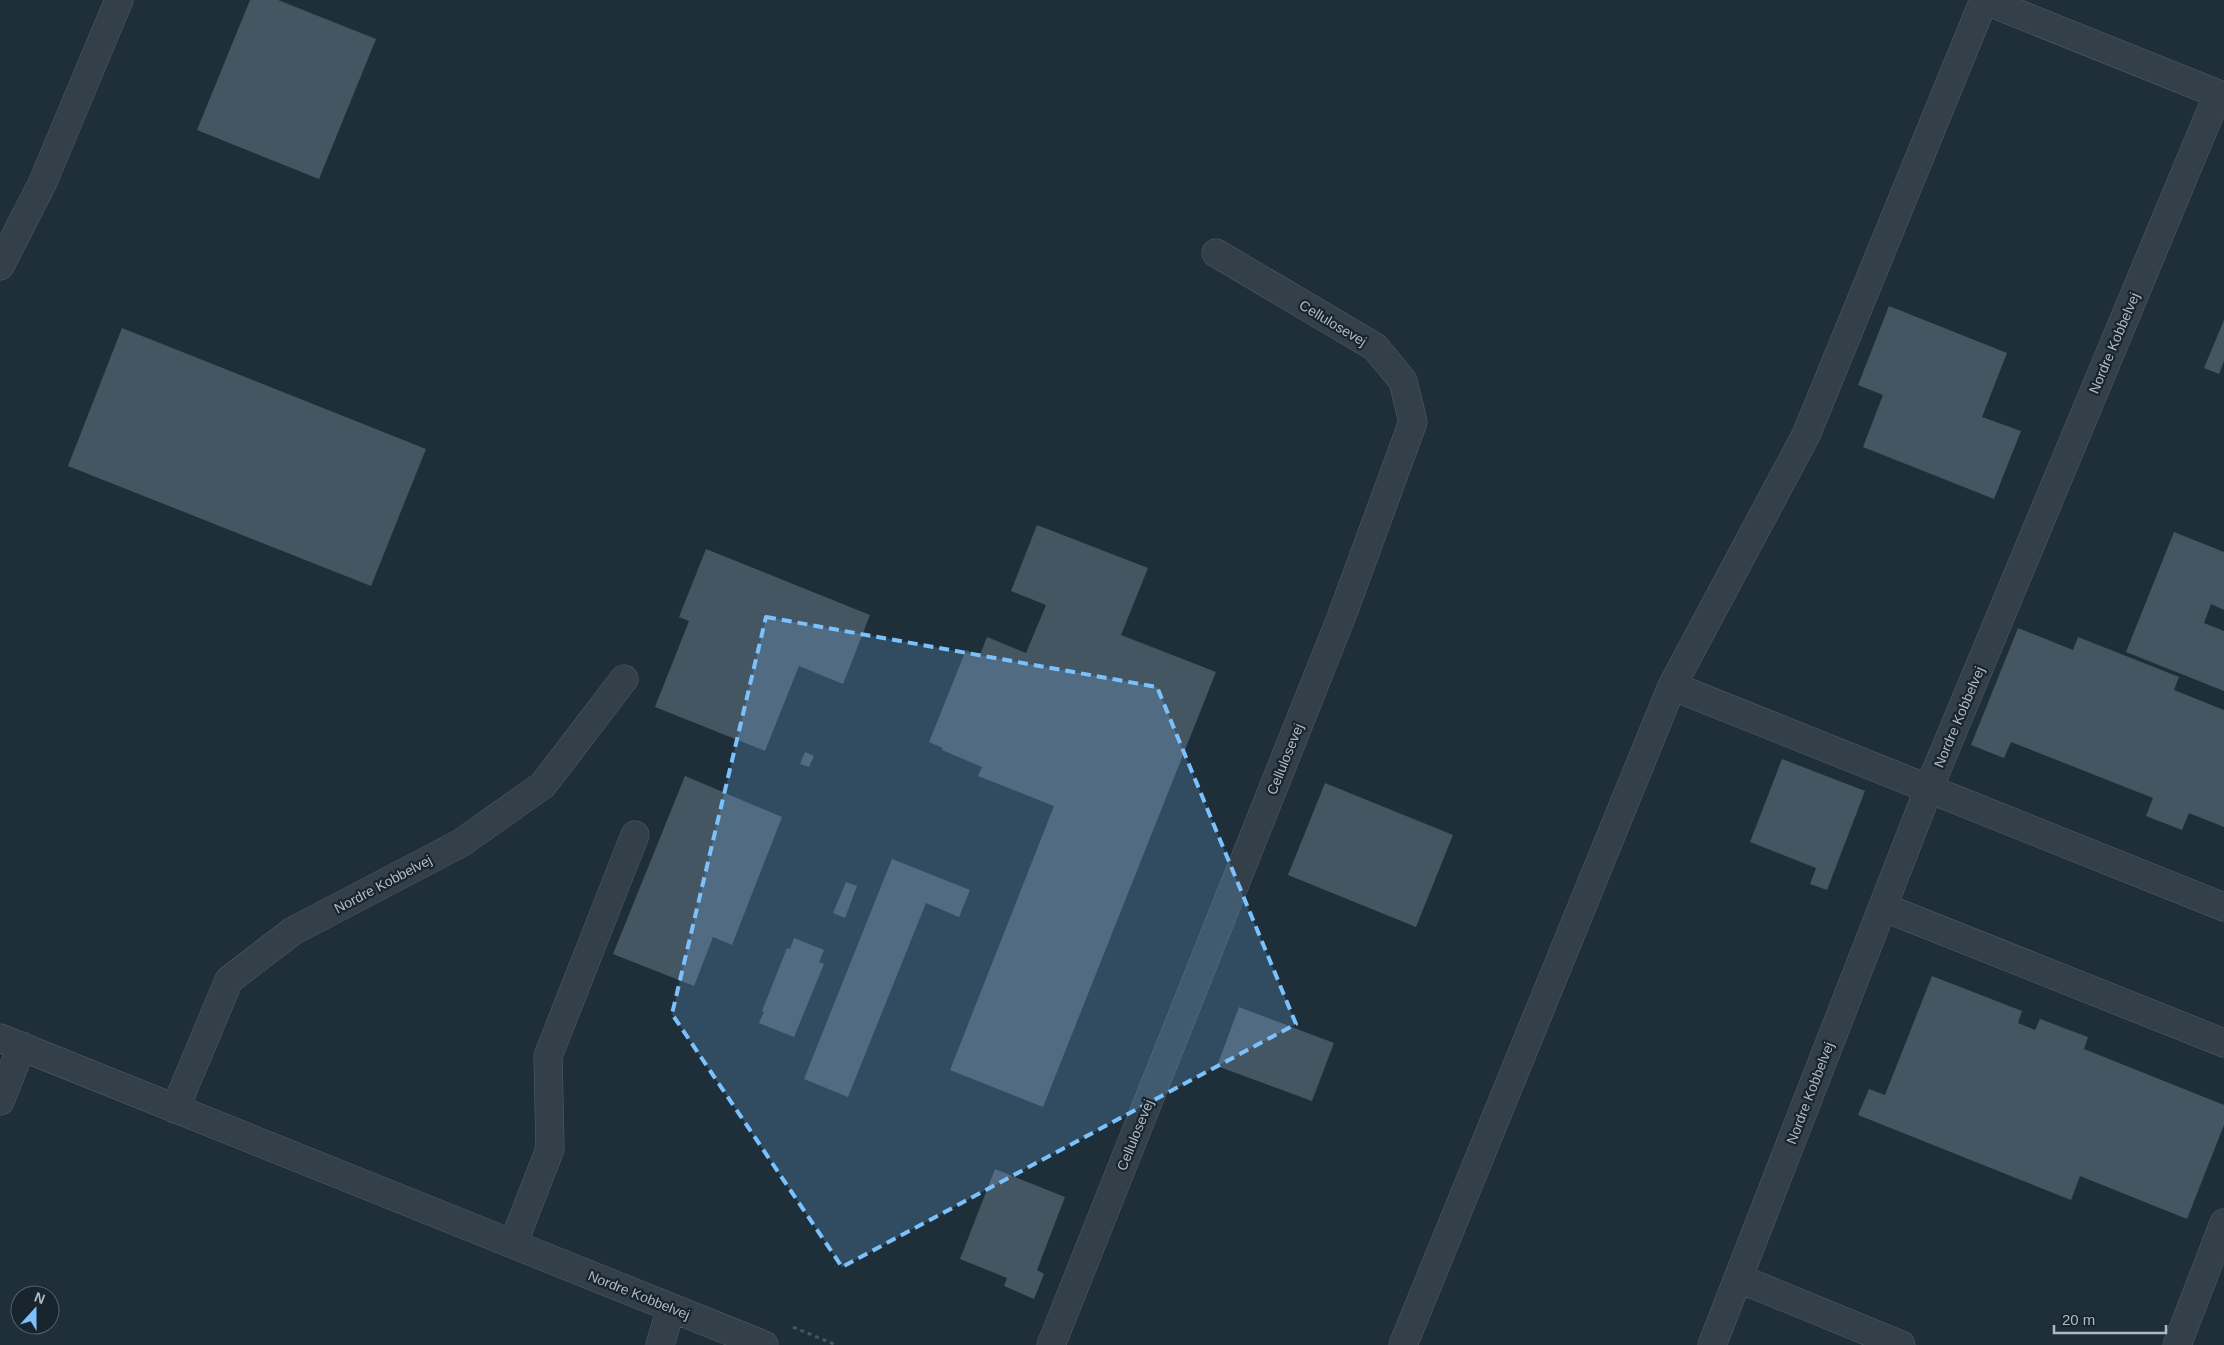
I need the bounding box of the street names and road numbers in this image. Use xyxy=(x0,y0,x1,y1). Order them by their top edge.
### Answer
street label: Nordre Kobbelvej xyxy=(2086,290,2142,396)
street label: Cellulosevej xyxy=(1297,297,1369,349)
street label: Nordre Kobbelvej xyxy=(1931,664,1987,770)
street label: Cellulosevej xyxy=(1263,721,1307,797)
street label: Nordre Kobbelvej xyxy=(331,852,435,916)
street label: Nordre Kobbelvej xyxy=(1783,1040,1837,1146)
street label: Cellulosevej xyxy=(1113,1097,1157,1173)
street label: Nordre Kobbelvej xyxy=(586,1267,692,1323)

